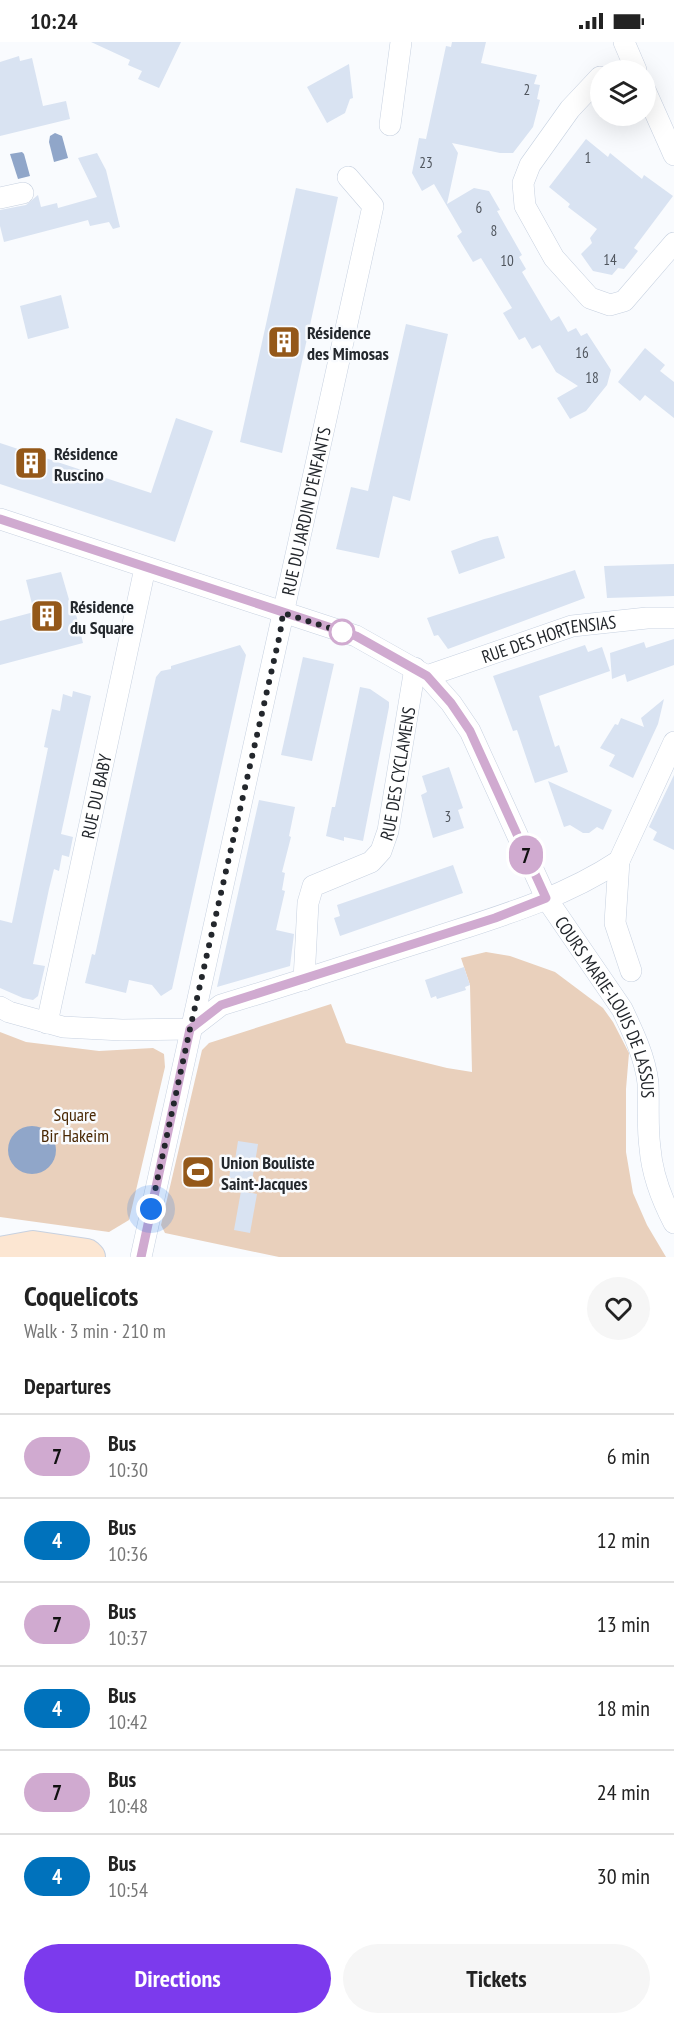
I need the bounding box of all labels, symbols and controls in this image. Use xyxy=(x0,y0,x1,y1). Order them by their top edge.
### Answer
text: 10:24 xyxy=(30,7,78,35)
map controls xyxy=(590,60,656,126)
button: layers xyxy=(590,60,656,126)
house number: 2 xyxy=(524,80,530,99)
house number: 1 xyxy=(585,148,591,167)
house number: 23 xyxy=(419,153,433,172)
house number: 6 xyxy=(476,198,483,217)
house number: 8 xyxy=(491,221,497,240)
house number: 14 xyxy=(603,250,617,269)
house number: 10 xyxy=(500,251,514,270)
place label: Résidence des Mimosas xyxy=(307,321,389,365)
building icon: Résidence des Mimosas xyxy=(266,324,302,360)
house number: 16 xyxy=(575,343,589,362)
house number: 18 xyxy=(585,368,599,387)
street label: RUE DU JARDIN D'ENFANTS xyxy=(276,424,336,597)
place label: Résidence Ruscino xyxy=(54,442,118,486)
building icon: Résidence Ruscino xyxy=(13,445,49,481)
place label: Résidence du Square xyxy=(70,595,134,639)
building icon: Résidence du Square xyxy=(29,598,65,634)
street label: RUE DES HORTENSIAS xyxy=(478,610,618,668)
unlabelled marker xyxy=(329,619,355,645)
street label: RUE DES CYCLAMENS xyxy=(374,705,420,843)
street label: RUE DU BABY xyxy=(76,751,116,841)
house number: 3 xyxy=(445,807,451,826)
line badge: 7 xyxy=(506,836,546,874)
text: 7 xyxy=(521,842,531,869)
street label: COURS MARIE-LOUIS DE LASSUS xyxy=(550,911,660,1099)
park label: Square Bir Hakeim xyxy=(41,1103,109,1147)
place label: Union Bouliste Saint-Jacques xyxy=(221,1151,315,1195)
sports icon: Union Bouliste Saint-Jacques xyxy=(180,1154,216,1190)
your location xyxy=(136,1194,166,1224)
text: Coquelicots xyxy=(24,1277,138,1314)
button: heart xyxy=(587,1277,650,1340)
text: Walk · 3 min · 210 m xyxy=(24,1318,166,1344)
text: Departures xyxy=(24,1372,111,1400)
text: Bus xyxy=(108,1429,136,1457)
text: 6 min xyxy=(607,1442,650,1470)
text: 7 xyxy=(52,1443,62,1470)
text: 10:30 xyxy=(108,1457,148,1483)
text: Bus xyxy=(108,1513,136,1541)
text: 12 min xyxy=(597,1526,650,1554)
text: 4 xyxy=(52,1527,62,1554)
text: 10:36 xyxy=(108,1541,148,1567)
text: Bus xyxy=(108,1597,136,1625)
text: 13 min xyxy=(597,1610,650,1638)
text: 7 xyxy=(52,1611,62,1638)
text: 10:37 xyxy=(108,1625,148,1651)
text: Bus xyxy=(108,1681,136,1709)
text: 18 min xyxy=(597,1694,650,1722)
text: 4 xyxy=(52,1695,62,1722)
text: 10:42 xyxy=(108,1709,148,1735)
text: Bus xyxy=(108,1765,136,1793)
text: 24 min xyxy=(597,1778,650,1806)
text: 7 xyxy=(52,1779,62,1806)
text: 10:48 xyxy=(108,1793,148,1819)
text: Bus xyxy=(108,1849,136,1877)
text: 30 min xyxy=(597,1862,650,1890)
text: 4 xyxy=(52,1863,62,1890)
text: 10:54 xyxy=(108,1877,148,1903)
button: Directions xyxy=(24,1944,331,2013)
button: Tickets xyxy=(343,1944,650,2013)

